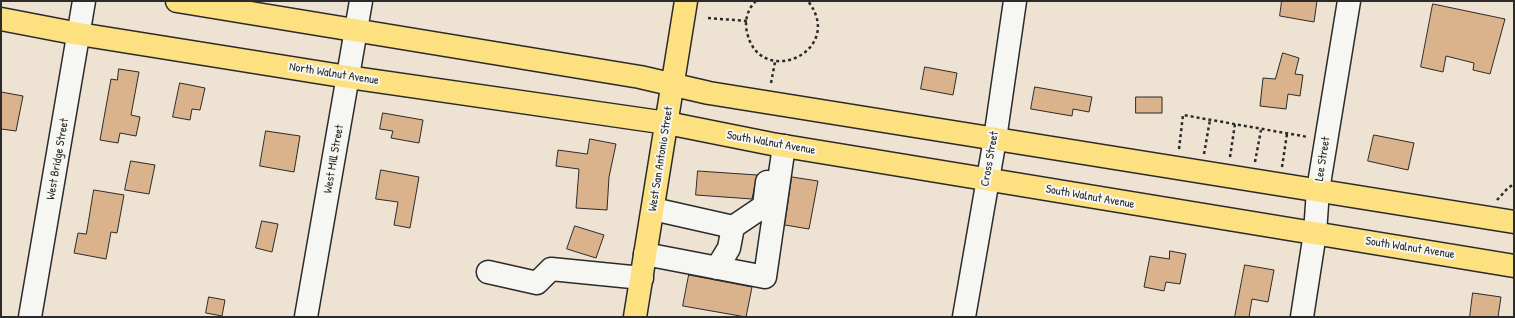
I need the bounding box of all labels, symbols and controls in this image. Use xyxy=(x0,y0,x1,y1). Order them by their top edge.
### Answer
street label: North Walnut Avenue xyxy=(288,60,380,88)
street label: West San Antonio Street xyxy=(646,106,676,212)
street label: West Bridge Street xyxy=(44,117,72,201)
street label: West Mill Street xyxy=(321,124,347,194)
street label: South Walnut Avenue xyxy=(725,128,817,158)
street label: Cross Street xyxy=(978,130,1002,188)
street label: Lee Street xyxy=(1312,136,1334,182)
street label: South Walnut Avenue xyxy=(1044,182,1136,212)
street label: South Walnut Avenue xyxy=(1364,234,1456,262)

